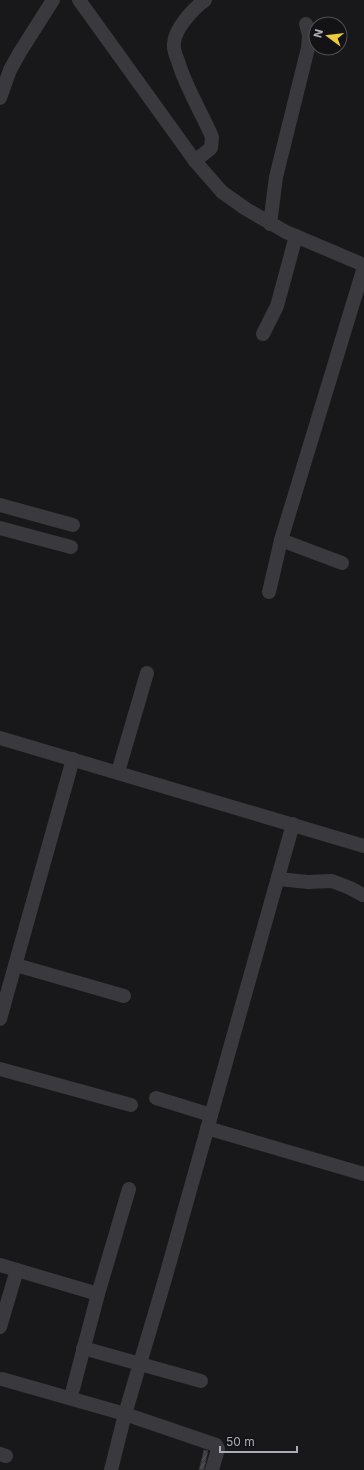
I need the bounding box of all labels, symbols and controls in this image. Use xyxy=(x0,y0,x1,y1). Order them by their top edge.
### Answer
north arrow xyxy=(308,16,348,56)
text: N xyxy=(310,28,326,39)
scale bar xyxy=(220,1428,297,1454)
text: 50 m xyxy=(226,1434,255,1449)

